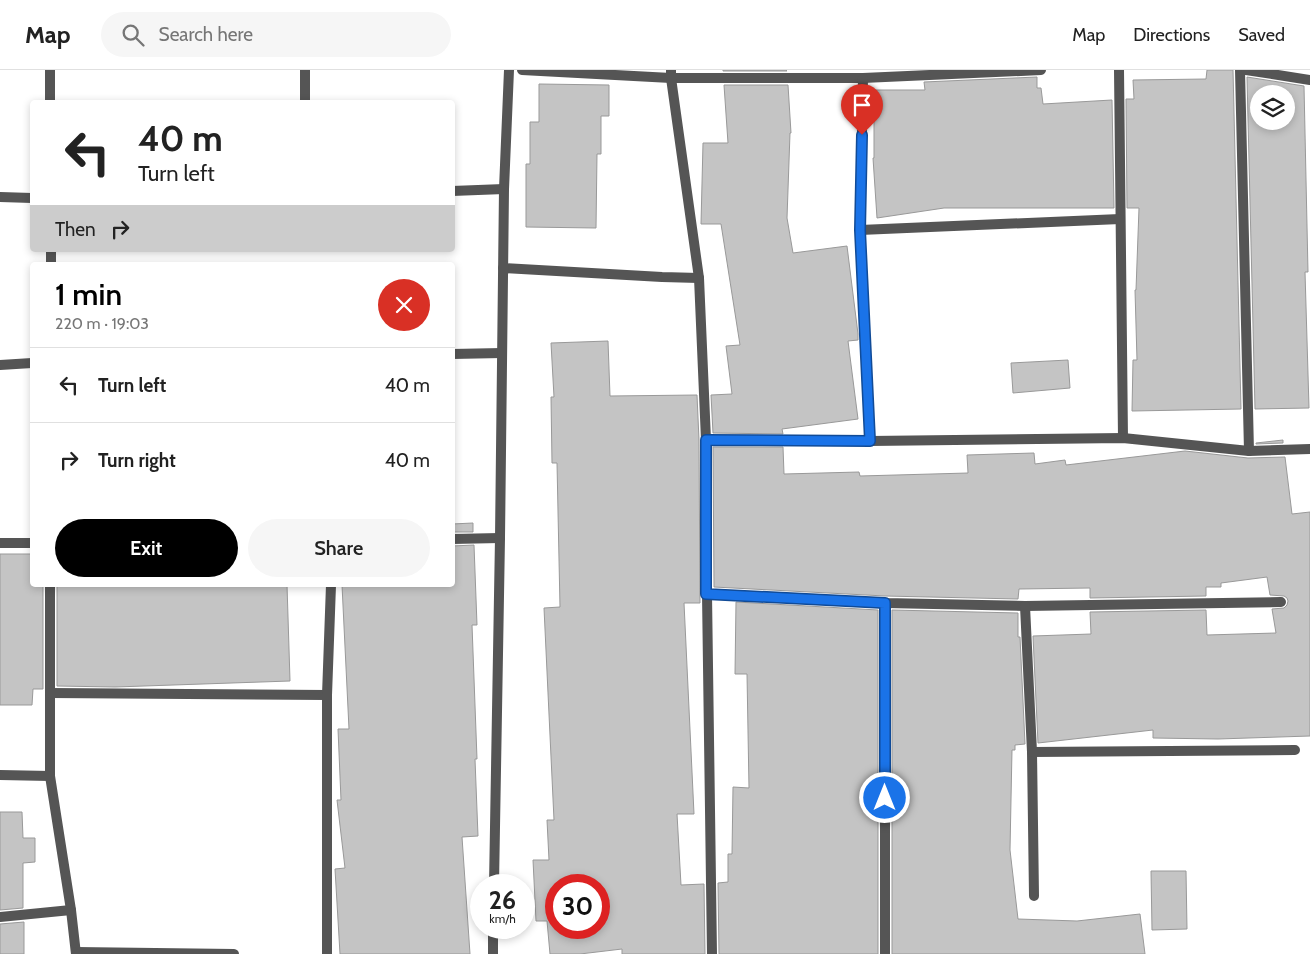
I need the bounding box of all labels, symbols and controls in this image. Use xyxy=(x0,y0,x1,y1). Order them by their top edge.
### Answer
search box xyxy=(101,12,451,57)
text: Map xyxy=(25,20,71,49)
icon: search xyxy=(119,21,147,49)
text: Search here xyxy=(159,23,253,46)
text: Map xyxy=(1072,24,1105,46)
text: Directions xyxy=(1133,24,1210,46)
text: Saved xyxy=(1238,24,1285,46)
pin xyxy=(841,84,883,135)
map controls xyxy=(1250,85,1295,130)
button: layers xyxy=(1250,85,1295,130)
icon: arrive xyxy=(848,91,876,119)
text: 40 m xyxy=(138,117,223,160)
icon: left xyxy=(55,120,120,185)
text: Turn left xyxy=(138,160,215,187)
icon: right xyxy=(106,215,134,243)
text: Then xyxy=(55,218,96,241)
text: 1 min xyxy=(55,276,122,313)
button: close xyxy=(378,279,430,331)
text: 220 m · 19:03 xyxy=(55,314,149,333)
icon: left xyxy=(55,371,83,399)
text: Turn left xyxy=(98,374,166,397)
text: 40 m xyxy=(385,374,430,397)
icon: right xyxy=(55,446,83,474)
text: Turn right xyxy=(98,449,176,472)
text: 40 m xyxy=(385,449,430,472)
button: Exit xyxy=(55,519,238,577)
button: Share xyxy=(248,519,430,577)
position arrow xyxy=(858,771,910,823)
speed limit sign: 30 xyxy=(545,874,610,939)
text: 26 xyxy=(489,885,516,915)
text: km/h xyxy=(489,911,516,926)

